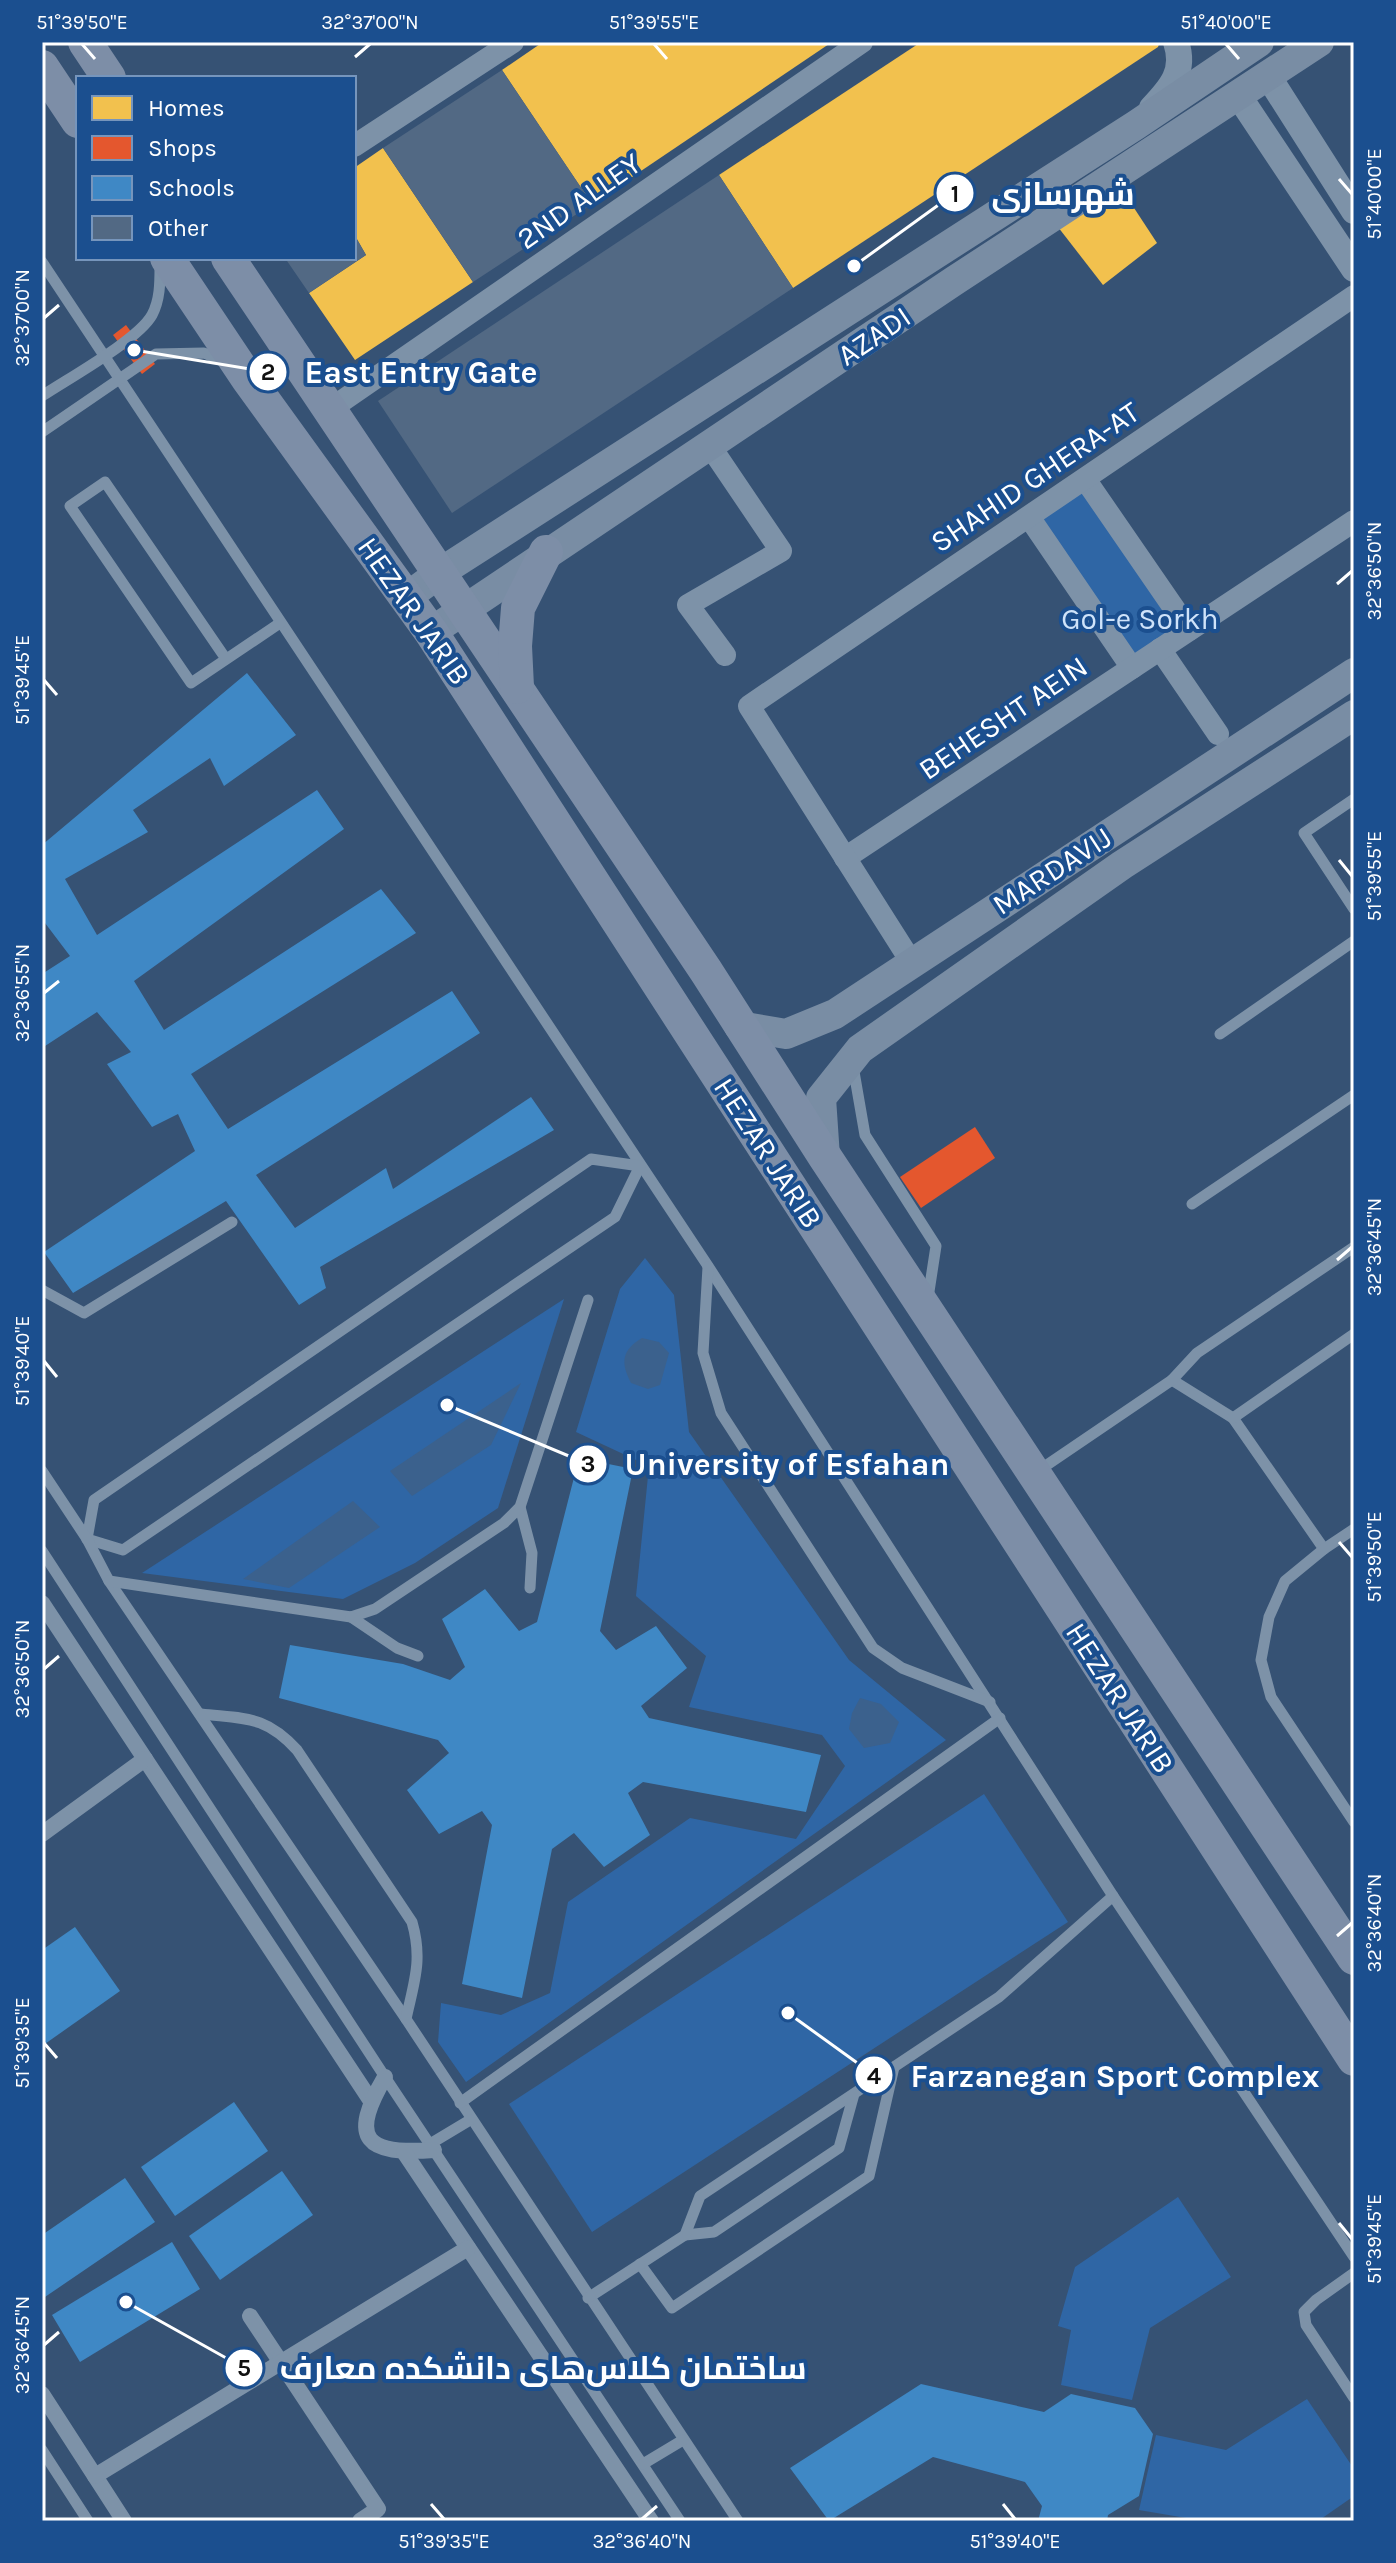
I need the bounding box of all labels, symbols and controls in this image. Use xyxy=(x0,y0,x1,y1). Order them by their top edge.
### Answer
text: 51°39'50"E xyxy=(36,11,128,34)
text: 32°37'00"N xyxy=(321,11,419,34)
text: 51°39'55"E xyxy=(609,11,699,34)
text: 51°40'00"E xyxy=(1180,11,1272,34)
legend xyxy=(76,76,356,260)
text: Homes xyxy=(148,94,225,122)
text: Shops xyxy=(148,134,217,162)
street label: 2ND ALLEY xyxy=(510,145,649,257)
text: 51°40'00"E xyxy=(1363,148,1386,240)
callout: شهرسازی xyxy=(935,165,1151,221)
text: Schools xyxy=(148,174,235,202)
text: شهرسازی xyxy=(991,176,1135,214)
text: 1 xyxy=(951,180,959,208)
text: Other xyxy=(148,214,208,242)
text: 32°37'00"N xyxy=(11,269,34,367)
street label: AZADI xyxy=(831,299,917,373)
callout: East Entry Gate xyxy=(248,344,553,400)
text: East Entry Gate xyxy=(304,354,538,391)
text: 2 xyxy=(261,358,275,386)
street label: SHAHID GHERA-AT xyxy=(924,394,1146,560)
text: 32°36'50"N xyxy=(1363,521,1386,621)
street label: HEZAR JARIB xyxy=(350,530,478,692)
park label: Gol-e Sorkh xyxy=(1061,601,1219,637)
text: 51°39'45"E xyxy=(11,635,34,725)
street label: BEHESHT AEIN xyxy=(912,648,1094,788)
street label: MARDAVIJ xyxy=(986,819,1118,923)
text: 51°39'55"E xyxy=(1363,831,1386,921)
text: 32°36'55"N xyxy=(11,944,34,1042)
street label: HEZAR JARIB xyxy=(706,1071,830,1235)
text: 32°36'45"N xyxy=(1363,1198,1386,1296)
text: 51°39'40"E xyxy=(11,1315,34,1407)
callout: University of Esfahan xyxy=(568,1436,965,1492)
text: University of Esfahan xyxy=(625,1446,949,1483)
text: 3 xyxy=(581,1450,595,1478)
text: 51°39'50"E xyxy=(1363,1511,1386,1603)
street label: HEZAR JARIB xyxy=(1058,1616,1182,1780)
text: 32°36'50"N xyxy=(11,1619,34,1719)
text: 32°36'40"N xyxy=(1363,1874,1386,1973)
text: 51°39'35"E xyxy=(11,1997,34,2089)
callout: Farzanegan Sport Complex xyxy=(854,2047,1335,2103)
text: Farzanegan Sport Complex xyxy=(911,2058,1320,2095)
text: 4 xyxy=(867,2062,881,2090)
text: 51°39'45"E xyxy=(1363,2194,1386,2284)
text: 32°36'45"N xyxy=(11,2296,34,2394)
callout: ساختمان کلاس‌های دانشکده معارف xyxy=(224,2340,823,2396)
text: ساختمان کلاس‌های دانشکده معارف xyxy=(279,2350,807,2387)
text: 5 xyxy=(237,2354,251,2382)
text: 51°39'35"E xyxy=(398,2530,490,2553)
text: 32°36'40"N xyxy=(593,2530,692,2553)
text: 51°39'40"E xyxy=(969,2530,1061,2553)

